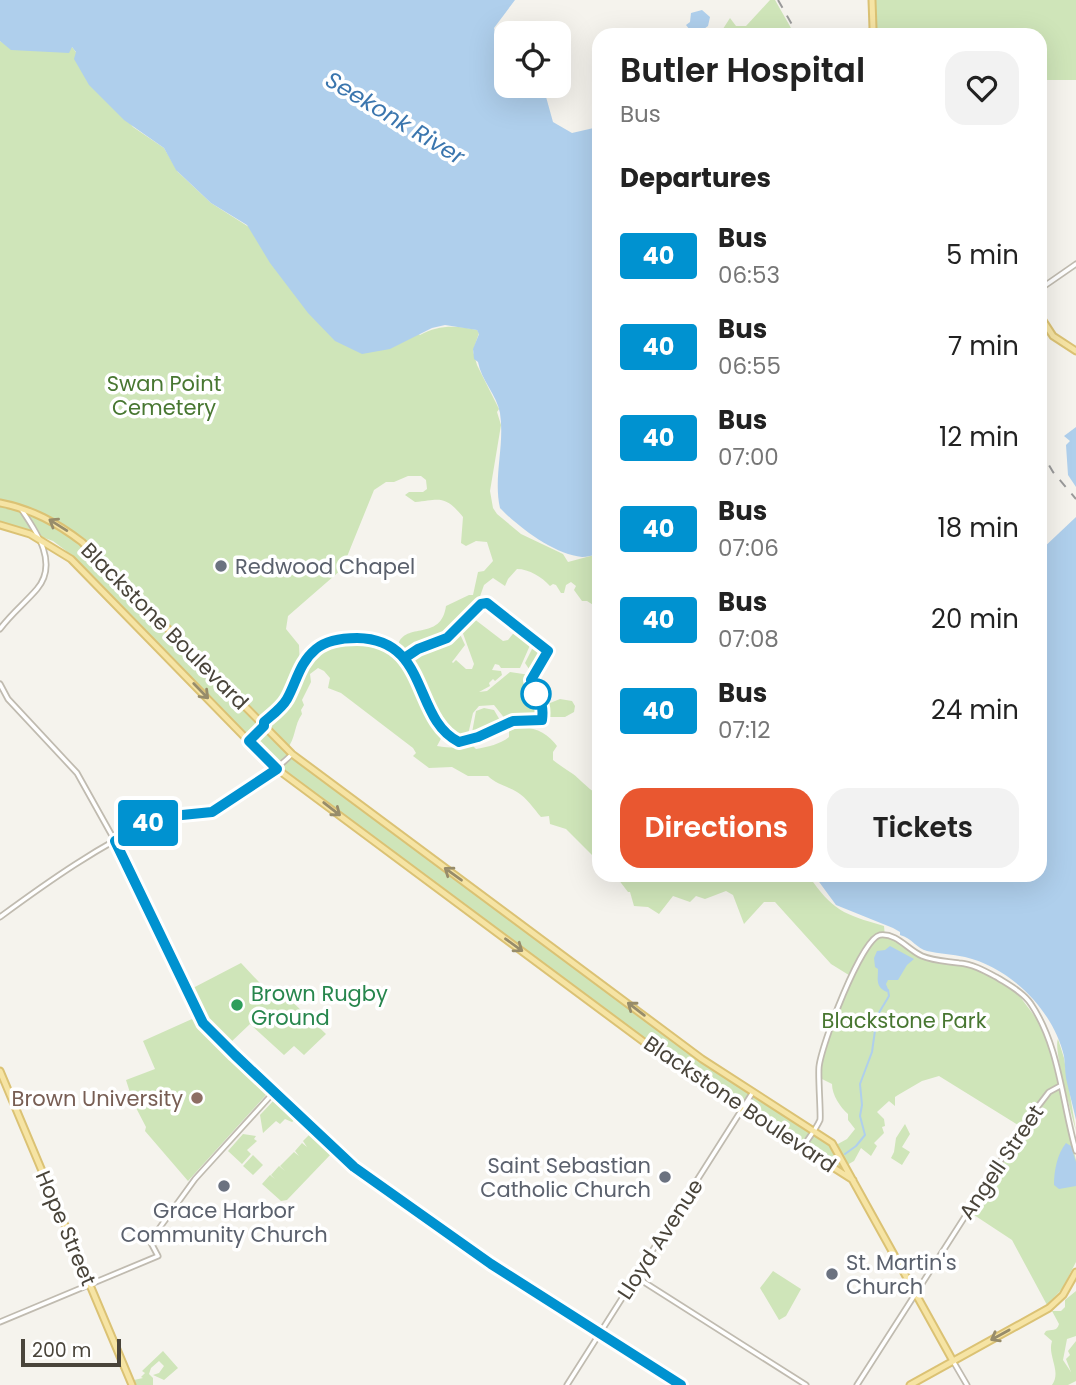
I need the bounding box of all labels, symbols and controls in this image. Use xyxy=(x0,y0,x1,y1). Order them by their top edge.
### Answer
map controls xyxy=(494,21,571,98)
button: locate xyxy=(494,21,571,98)
text: Butler Hospital xyxy=(620,47,865,94)
button: heart xyxy=(945,51,1019,125)
water label: Seekonk River xyxy=(319,64,472,173)
text: Bus xyxy=(620,98,661,130)
text: Departures xyxy=(620,160,771,196)
text: Bus xyxy=(718,220,767,256)
text: 5 min xyxy=(946,237,1019,273)
text: 40 xyxy=(643,239,674,272)
text: 06:53 xyxy=(718,259,780,291)
text: Bus xyxy=(718,311,767,347)
text: 7 min xyxy=(948,328,1019,364)
text: 40 xyxy=(643,330,674,363)
text: 06:55 xyxy=(718,350,781,382)
park label: Swan Point Cemetery xyxy=(107,369,221,422)
text: Bus xyxy=(718,402,767,438)
text: 12 min xyxy=(939,419,1019,455)
text: 40 xyxy=(643,421,674,454)
text: 07:00 xyxy=(718,441,779,473)
text: Bus xyxy=(718,493,767,529)
text: 18 min xyxy=(938,510,1019,546)
text: 40 xyxy=(643,512,674,545)
one-way arrow xyxy=(48,517,68,531)
text: 07:06 xyxy=(718,532,779,564)
street label: Blackstone Boulevard xyxy=(75,536,255,716)
place label: Redwood Chapel xyxy=(235,552,415,581)
marker: Redwood Chapel xyxy=(213,558,229,574)
text: Bus xyxy=(718,584,767,620)
text: 20 min xyxy=(931,601,1019,637)
text: 40 xyxy=(643,603,674,636)
text: 07:08 xyxy=(718,623,779,655)
text: Bus xyxy=(718,675,767,711)
unlabelled marker xyxy=(521,679,551,709)
one-way arrow xyxy=(192,682,209,699)
text: 24 min xyxy=(931,692,1019,728)
text: 40 xyxy=(643,694,674,727)
text: 07:12 xyxy=(718,714,771,746)
button: Directions xyxy=(620,788,813,868)
button: Tickets xyxy=(827,788,1019,868)
line badge: 40 xyxy=(116,800,180,846)
one-way arrow xyxy=(322,802,340,817)
text: 40 xyxy=(132,806,164,839)
one-way arrow xyxy=(444,866,463,881)
one-way arrow xyxy=(504,938,523,952)
place label: Brown Rugby Ground xyxy=(251,979,388,1032)
marker: Brown Rugby Ground xyxy=(229,997,245,1013)
one-way arrow xyxy=(627,1002,646,1017)
park label: Blackstone Park xyxy=(822,1006,987,1035)
street label: Blackstone Boulevard xyxy=(638,1029,842,1179)
place label: Brown University xyxy=(12,1084,183,1113)
marker: Brown University xyxy=(189,1090,205,1106)
street label: Angell Street xyxy=(952,1099,1050,1225)
place label: Saint Sebastian Catholic Church xyxy=(480,1151,651,1204)
street label: Hope Street xyxy=(29,1166,103,1290)
marker: Saint Sebastian Catholic Church xyxy=(657,1169,673,1185)
street label: Lloyd Avenue xyxy=(610,1173,710,1305)
marker: Grace Harbor Community Church xyxy=(216,1178,232,1194)
place label: Grace Harbor Community Church xyxy=(120,1196,328,1249)
place label: St. Martin's Church xyxy=(846,1248,957,1301)
marker: St. Martin's Church xyxy=(824,1266,840,1282)
one-way arrow xyxy=(991,1328,1011,1342)
scale bar xyxy=(21,1336,121,1368)
text: 200 m xyxy=(32,1337,91,1364)

